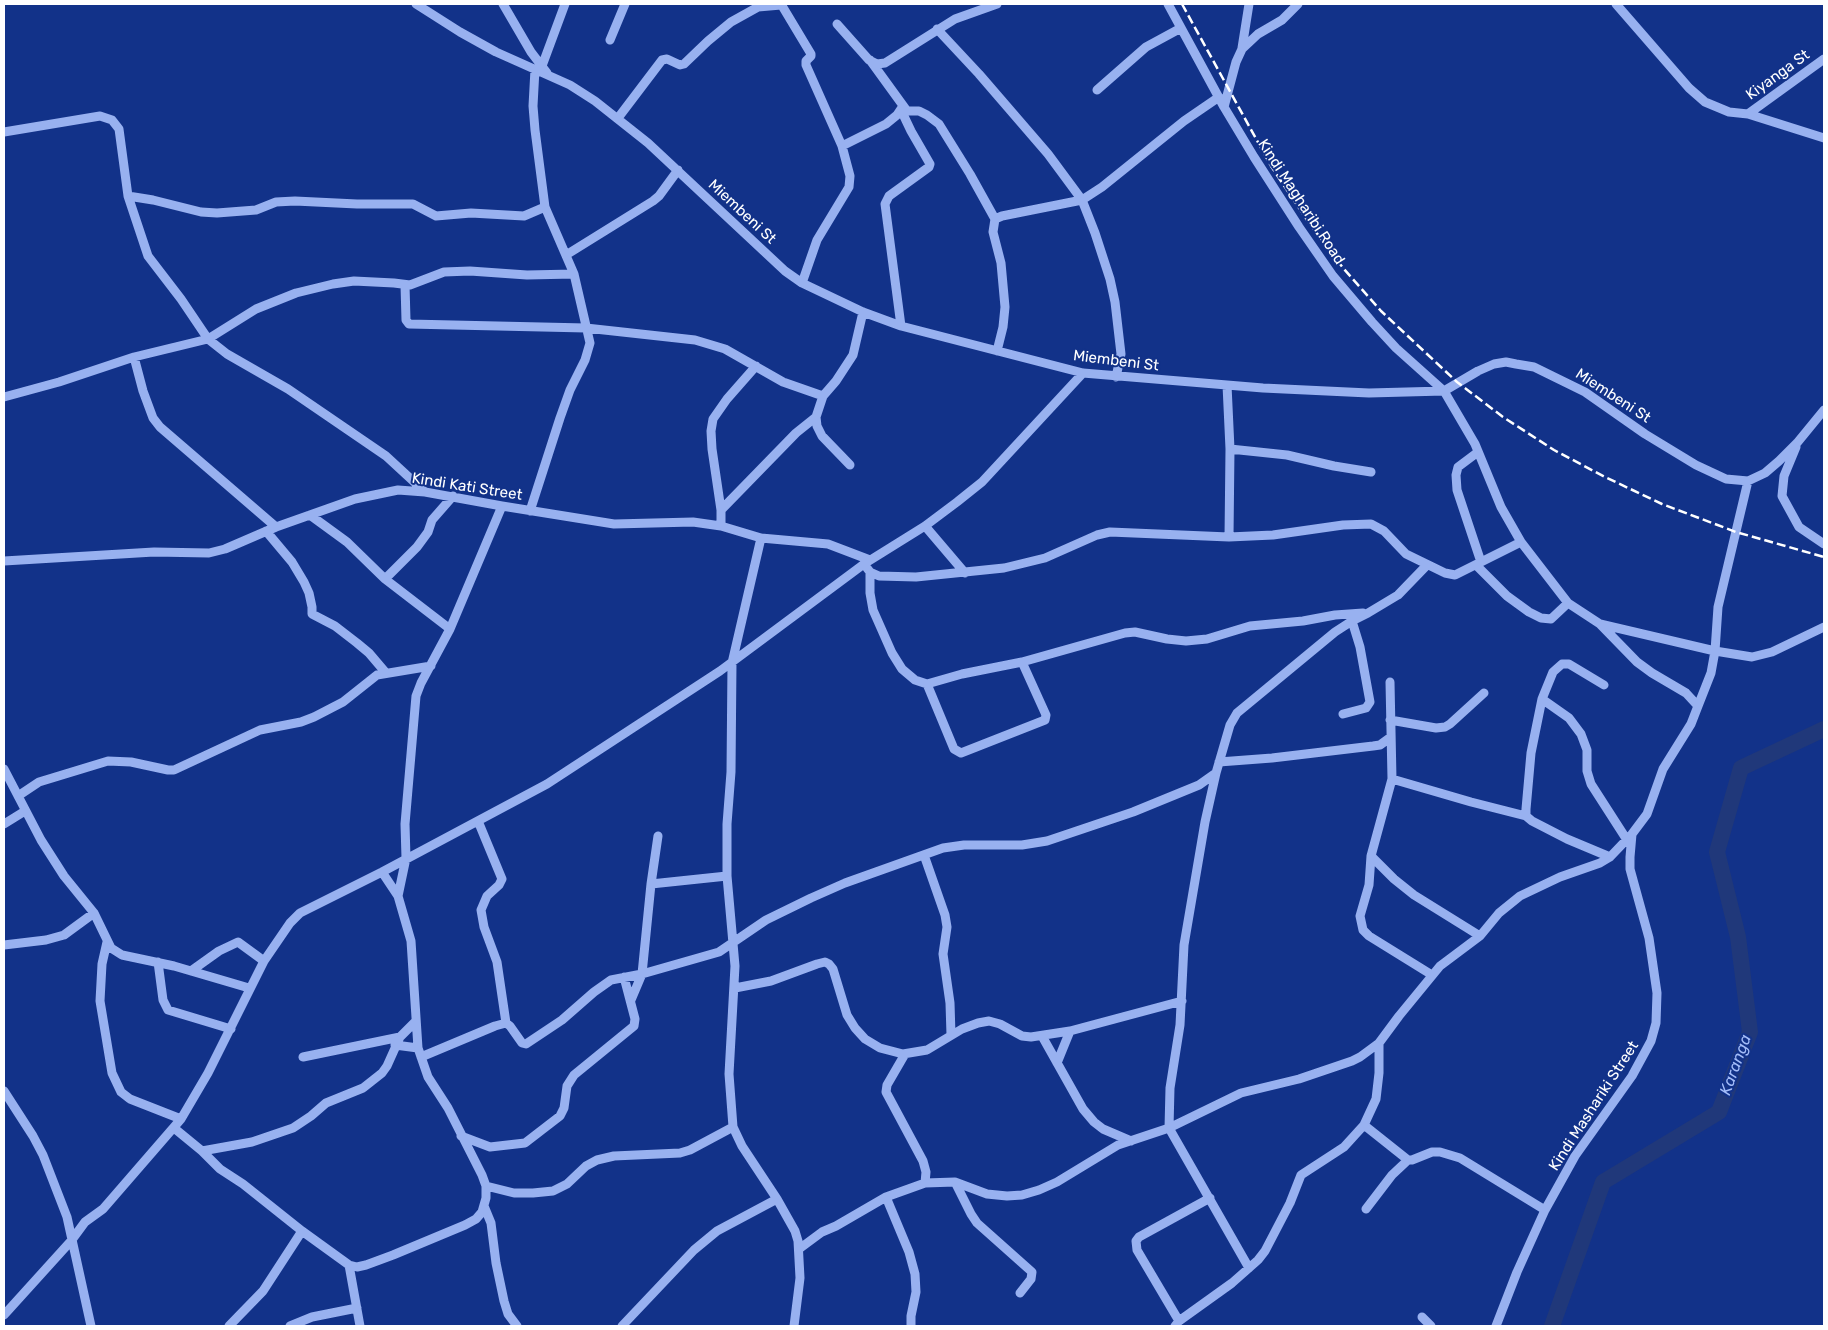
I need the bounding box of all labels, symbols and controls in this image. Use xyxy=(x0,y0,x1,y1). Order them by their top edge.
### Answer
street label: Kiyanga St xyxy=(1743,46,1813,104)
street label: Kindi Magharibi Road xyxy=(1254,136,1348,268)
street label: Miembeni St xyxy=(704,176,780,248)
street label: Miembeni St xyxy=(1072,347,1160,375)
street label: Miembeni St xyxy=(1572,365,1654,427)
street label: Kindi Kati Street xyxy=(410,469,524,505)
water label: Karanga xyxy=(1716,1032,1756,1098)
street label: Kindi Mashariki Street xyxy=(1545,1038,1643,1174)

